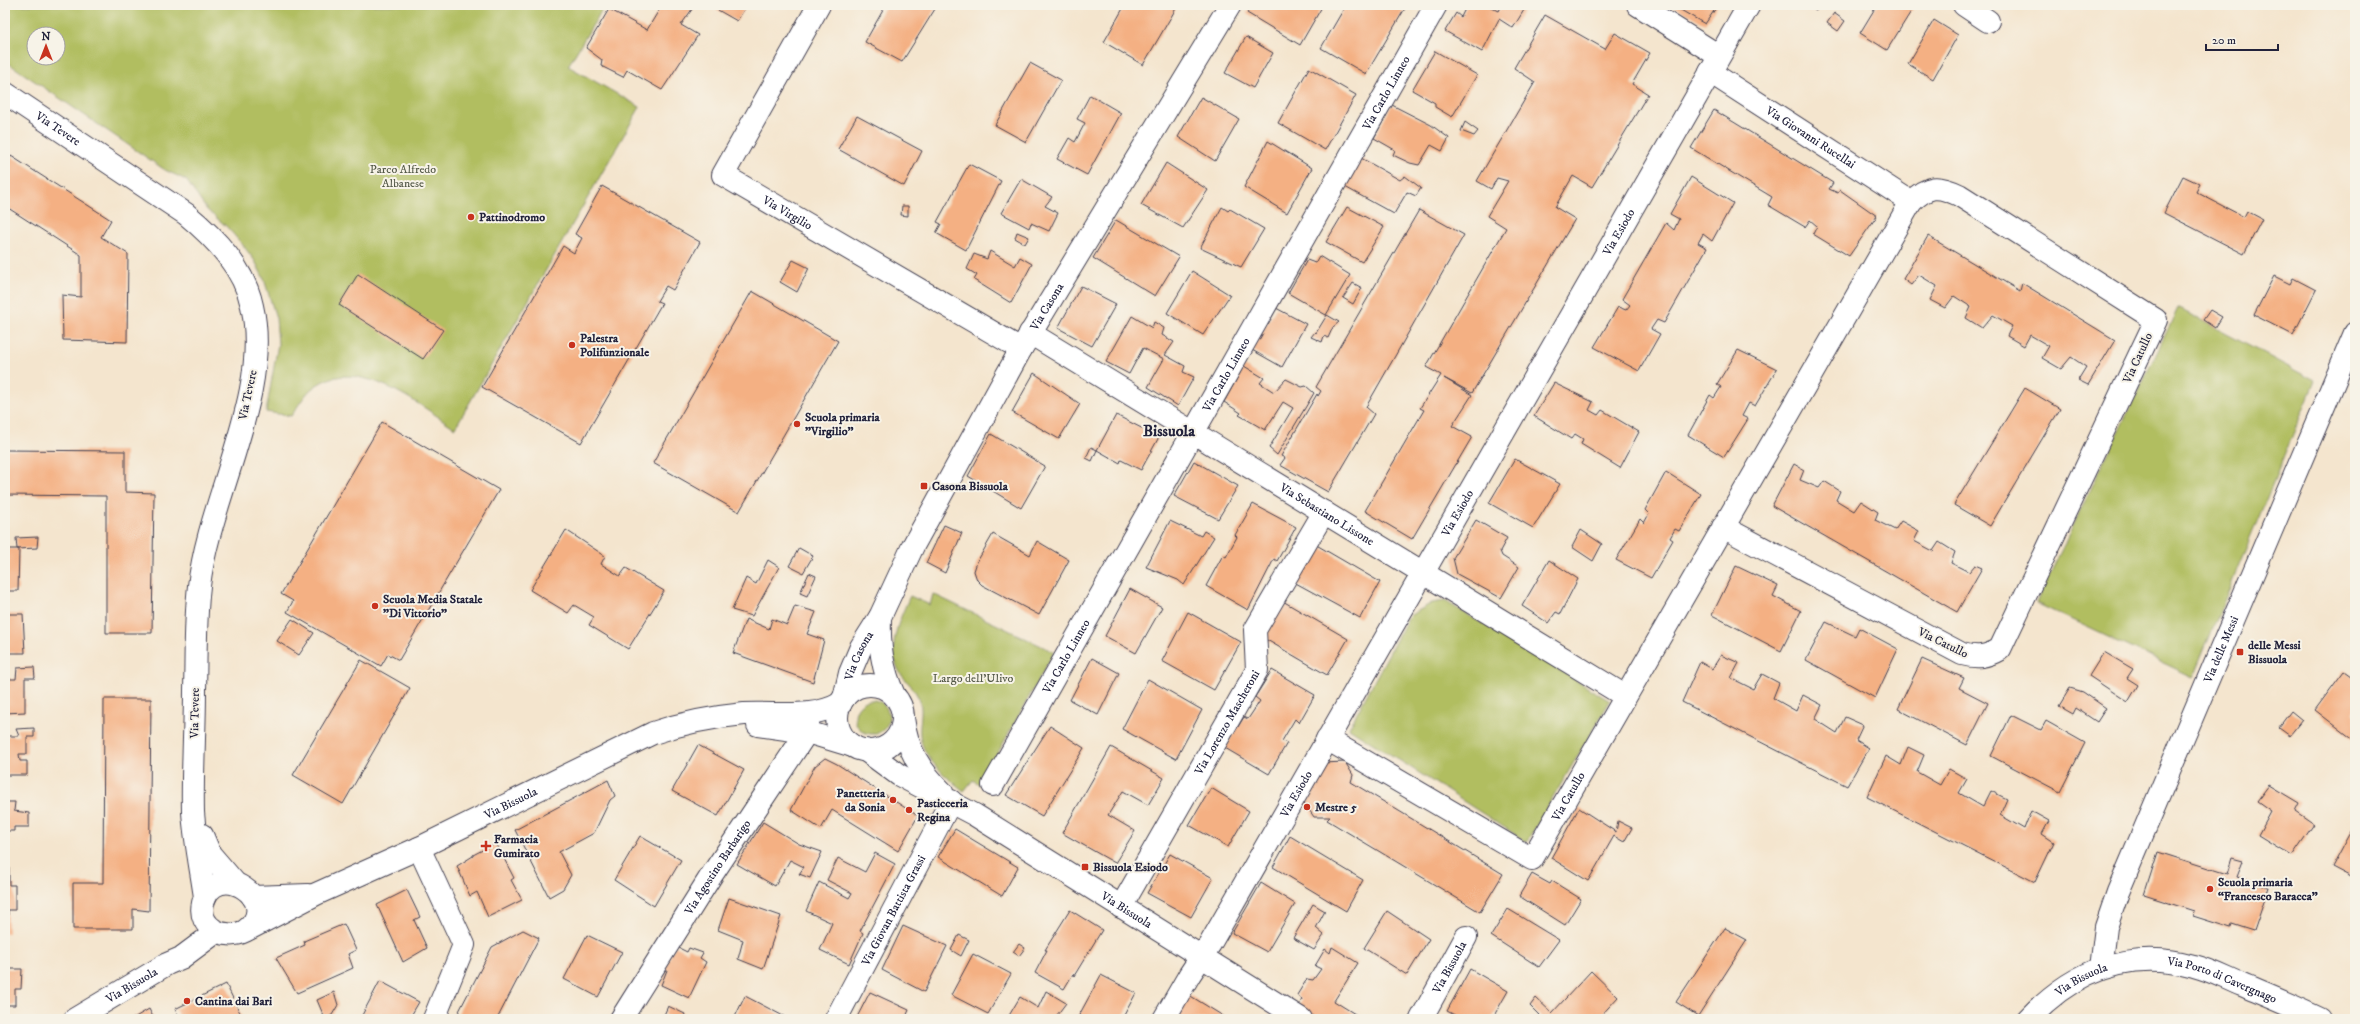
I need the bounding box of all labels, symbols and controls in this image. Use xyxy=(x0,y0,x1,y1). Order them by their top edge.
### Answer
north arrow xyxy=(26,26,66,66)
scale bar xyxy=(2206,26,2278,52)
text: N xyxy=(41,30,51,44)
text: 20 m xyxy=(2212,33,2236,48)
street label: Via Carlo Linneo xyxy=(1359,53,1413,133)
street label: Via Giovanni Rucellai xyxy=(1762,102,1858,172)
street label: Via Tevere xyxy=(32,108,84,149)
park label: Parco Alfredo Albanese xyxy=(370,162,436,191)
street label: Via Virgilio xyxy=(759,192,815,233)
street label: Via Esiodo xyxy=(1599,206,1638,259)
place label: Pattinodromo xyxy=(479,210,545,225)
marker: Pattinodromo xyxy=(466,212,476,222)
street label: Via Casona xyxy=(1026,279,1067,334)
street label: Via Catullo xyxy=(2119,330,2156,387)
place label: Palestra Polifunzionale xyxy=(580,331,649,360)
street label: Via Carlo Linneo xyxy=(1199,335,1253,415)
marker: Palestra Polifunzionale xyxy=(567,340,577,350)
street label: Via Tevere xyxy=(235,369,261,422)
place label: Scuola primaria "Virgilio" xyxy=(805,410,881,439)
marker: Scuola primaria "Virgilio" xyxy=(792,419,802,429)
district label: Bissuola xyxy=(1143,421,1196,441)
place label: Casona Bissuola xyxy=(932,479,1009,494)
street label: Via Sebastiano Lissone xyxy=(1276,479,1377,549)
marker: Casona Bissuola xyxy=(919,481,929,491)
street label: Via Esiodo xyxy=(1438,487,1477,540)
place label: Scuola Media Statale "Di Vittorio" xyxy=(383,592,483,621)
marker: Scuola Media Statale "Di Vittorio" xyxy=(370,601,380,611)
street label: Via delle Messi xyxy=(2200,614,2242,686)
street label: Via Carlo Linneo xyxy=(1039,616,1093,697)
street label: Via Catullo xyxy=(1915,624,1971,662)
street label: Via Casona xyxy=(841,628,877,683)
place label: delle Messi Bissuola xyxy=(2248,638,2301,667)
marker: delle Messi Bissuola xyxy=(2235,647,2245,657)
street label: Via Lorenzo Mascheroni xyxy=(1191,667,1263,778)
park label: Largo dell'Ulivo xyxy=(933,671,1014,686)
street label: Via Tevere xyxy=(187,687,203,740)
street label: Via Esiodo xyxy=(1276,768,1316,821)
street label: Via Catullo xyxy=(1548,769,1588,824)
street label: Via Bissuola xyxy=(481,783,540,823)
place label: Panetteria da Sonia xyxy=(836,786,886,815)
marker: Panetteria da Sonia xyxy=(888,795,898,805)
place label: Pasticceria Regina xyxy=(917,796,969,825)
place label: Mestre 5 xyxy=(1315,800,1357,815)
marker: Mestre 5 xyxy=(1302,802,1312,812)
marker: Pasticceria Regina xyxy=(904,805,914,815)
street label: Via Agostino Barbarigo xyxy=(681,817,754,918)
place label: Farmacia Gumirato xyxy=(494,832,540,861)
marker: Farmacia Gumirato xyxy=(481,841,491,851)
street label: Via Giovan Battista Grassi xyxy=(858,852,929,969)
place label: Bissuola Esiodo xyxy=(1093,860,1168,875)
marker: Bissuola Esiodo xyxy=(1080,862,1090,872)
place label: Scuola primaria “Francesco Baracca” xyxy=(2218,875,2318,904)
marker: Scuola primaria “Francesco Baracca” xyxy=(2205,884,2215,894)
street label: Via Bissuola xyxy=(1098,888,1156,932)
street label: Via Bissuola xyxy=(1429,938,1470,997)
street label: Via Porto di Cavergnago xyxy=(2166,953,2279,1006)
street label: Via Bissuola xyxy=(2051,959,2110,1000)
street label: Via Bissuola xyxy=(102,964,161,1007)
place label: Cantina dai Bari xyxy=(195,994,272,1009)
marker: Cantina dai Bari xyxy=(182,996,192,1006)

